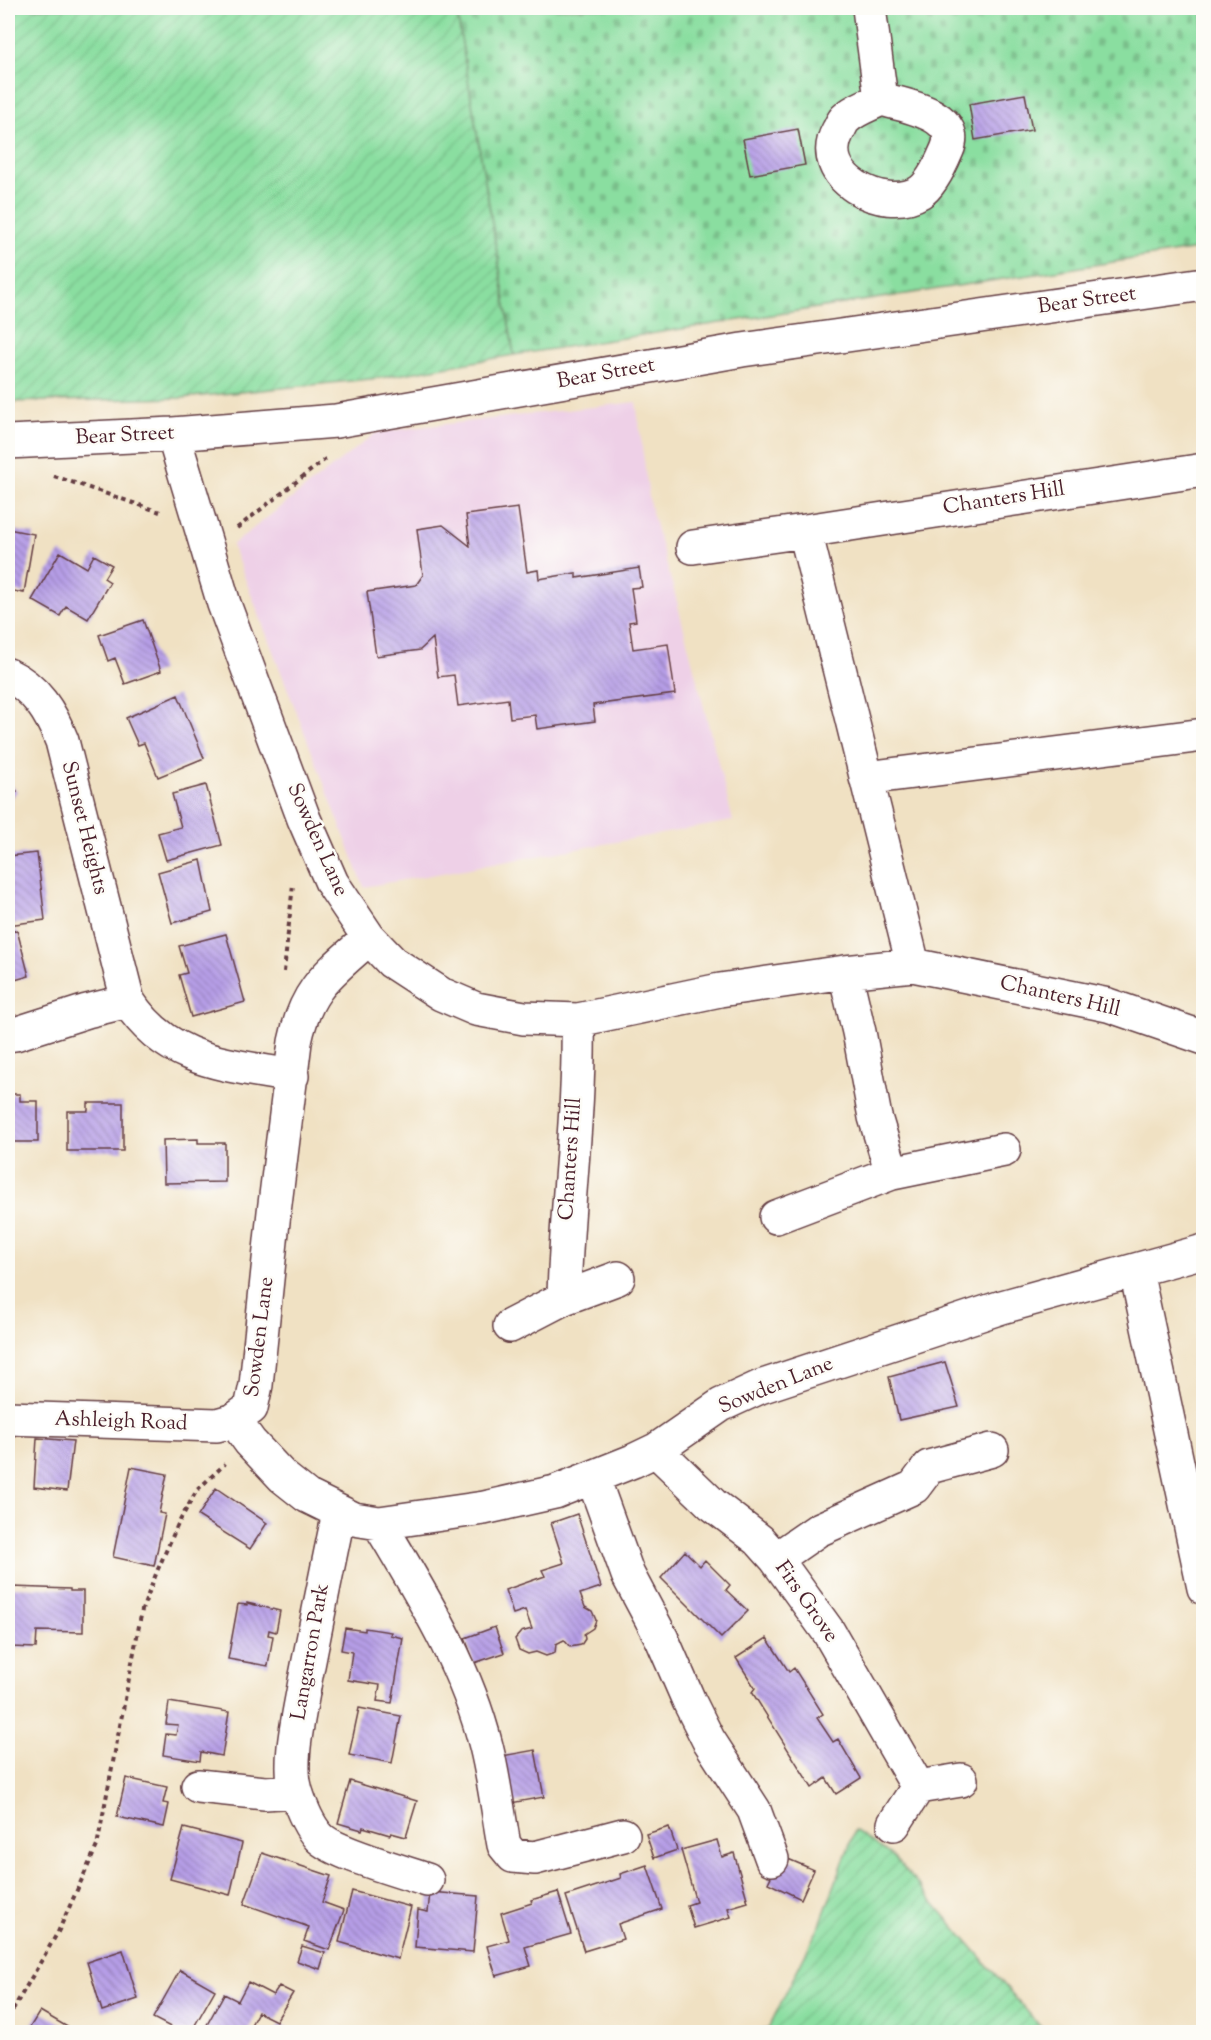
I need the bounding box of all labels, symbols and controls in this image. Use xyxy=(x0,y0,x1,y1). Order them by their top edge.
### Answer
street label: Bear Street xyxy=(1036,279,1138,323)
street label: Bear Street xyxy=(555,351,657,397)
street label: Bear Street xyxy=(75,418,175,454)
street label: Chanters Hill xyxy=(941,475,1067,523)
street label: Sunset Heights xyxy=(53,758,115,898)
street label: Sowden Lane xyxy=(279,779,355,901)
street label: Chanters Hill xyxy=(997,969,1123,1025)
street label: Chanters Hill xyxy=(552,1096,590,1221)
street label: Sowden Lane xyxy=(238,1275,282,1399)
street label: Sowden Lane xyxy=(714,1349,838,1423)
street label: Ashleigh Road xyxy=(54,1405,188,1439)
street label: Firs Grove xyxy=(767,1555,845,1649)
street label: Langarron Park xyxy=(284,1581,338,1723)

